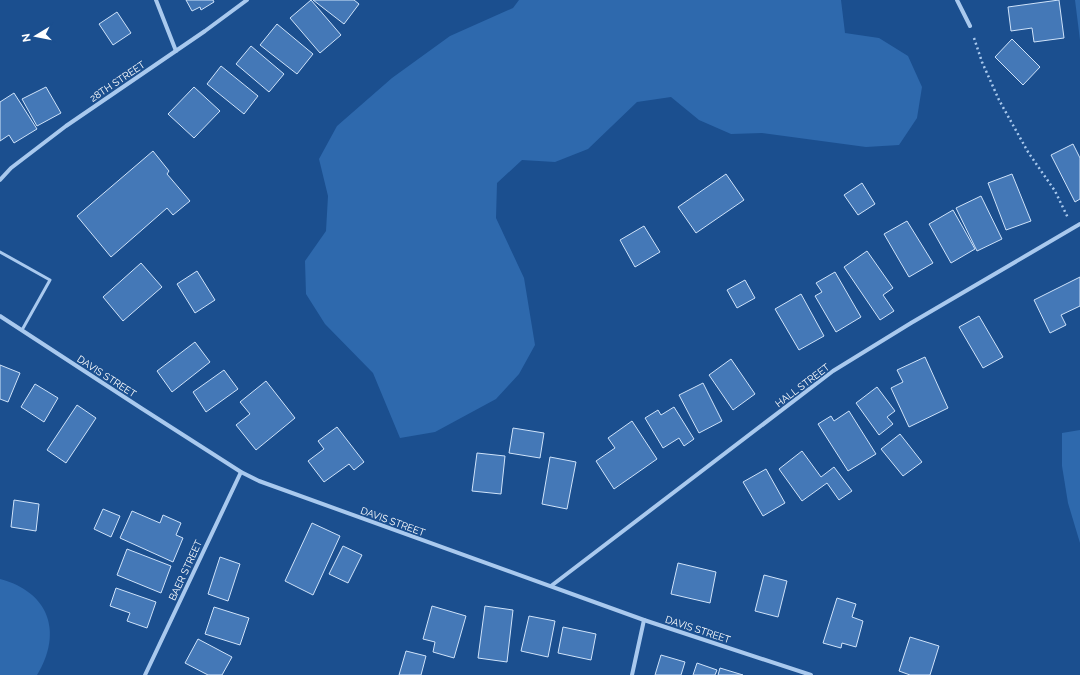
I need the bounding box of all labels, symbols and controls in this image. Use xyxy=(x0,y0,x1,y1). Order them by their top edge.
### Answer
north arrow xyxy=(16,16,56,56)
text: N xyxy=(20,32,34,43)
street label: 28TH STREET xyxy=(88,59,147,104)
street label: DAVIS STREET xyxy=(75,353,138,400)
street label: HALL STREET xyxy=(773,361,832,409)
street label: DAVIS STREET xyxy=(359,505,427,538)
street label: BAER STREET xyxy=(167,538,204,602)
street label: DAVIS STREET xyxy=(664,614,732,645)

